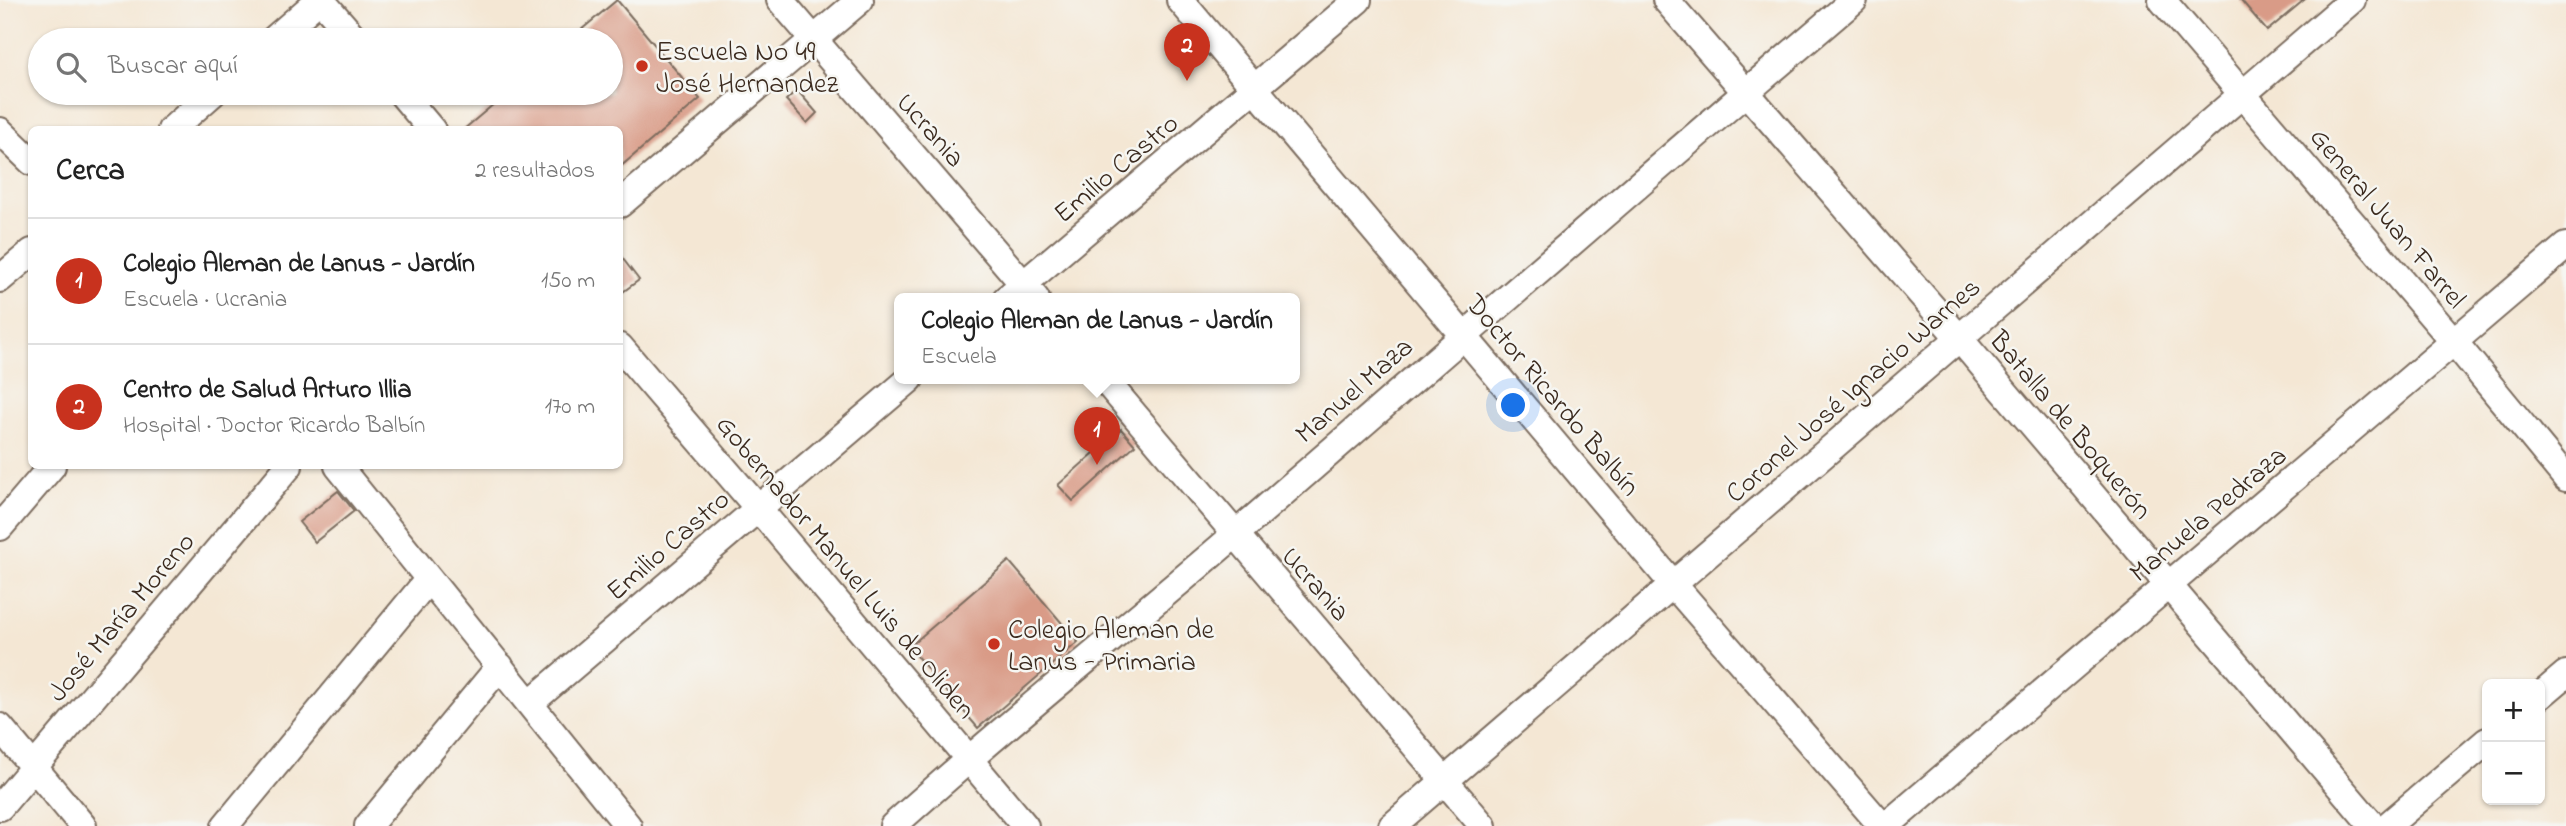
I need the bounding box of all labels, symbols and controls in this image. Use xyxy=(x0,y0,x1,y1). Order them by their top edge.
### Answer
pin: 2 xyxy=(1164,23,1210,81)
search box xyxy=(28,28,623,105)
place label: Escuela No 49 José Hernandez xyxy=(656,33,839,106)
icon: search xyxy=(52,48,90,86)
text: Buscar aquí xyxy=(108,48,238,86)
marker: Escuela No 49 José Hernandez xyxy=(634,58,650,74)
street label: Ucrania xyxy=(885,85,974,178)
street label: Emilio Castro xyxy=(1046,105,1189,234)
street label: General Juan Farrel xyxy=(2298,120,2474,319)
text: Cerca xyxy=(56,150,125,194)
text: 2 resultados xyxy=(475,155,595,188)
text: Colegio Aleman de Lanus - Jardín xyxy=(123,246,475,284)
text: 1 xyxy=(75,265,83,298)
text: 150 m xyxy=(541,265,595,298)
street label: Coronel José Ignacio Warnes xyxy=(1718,269,1991,514)
text: Escuela · Ucrania xyxy=(123,284,287,317)
street label: Doctor Ricardo Balbín xyxy=(1453,285,1649,507)
popup xyxy=(894,293,1300,384)
text: Colegio Aleman de Lanus - Jardín xyxy=(921,303,1273,341)
street label: Batalla de Boquerón xyxy=(1977,322,2161,530)
street label: Manuel Maza xyxy=(1287,329,1423,455)
text: Escuela xyxy=(921,341,997,374)
text: Centro de Salud Arturo Illia xyxy=(123,372,412,410)
your location xyxy=(1496,388,1530,422)
text: 2 xyxy=(73,391,85,424)
text: 170 m xyxy=(545,391,595,424)
street label: Gobernador Manuel Luis de Oliden xyxy=(704,407,984,729)
pin: 1 xyxy=(1074,407,1120,465)
text: Hospital · Doctor Ricardo Balbín xyxy=(123,410,425,443)
street label: Manuela Pedraza xyxy=(2122,437,2297,594)
street label: Emilio Castro xyxy=(598,481,740,612)
street label: José María Moreno xyxy=(39,524,206,712)
street label: Ucrania xyxy=(1270,539,1359,632)
place label: Colegio Aleman de Lanus - Primaria xyxy=(1008,611,1214,684)
marker: Colegio Aleman de Lanus - Primaria xyxy=(986,636,1002,652)
map controls xyxy=(2482,679,2545,805)
button: + xyxy=(2482,679,2545,742)
button: − xyxy=(2482,742,2545,805)

